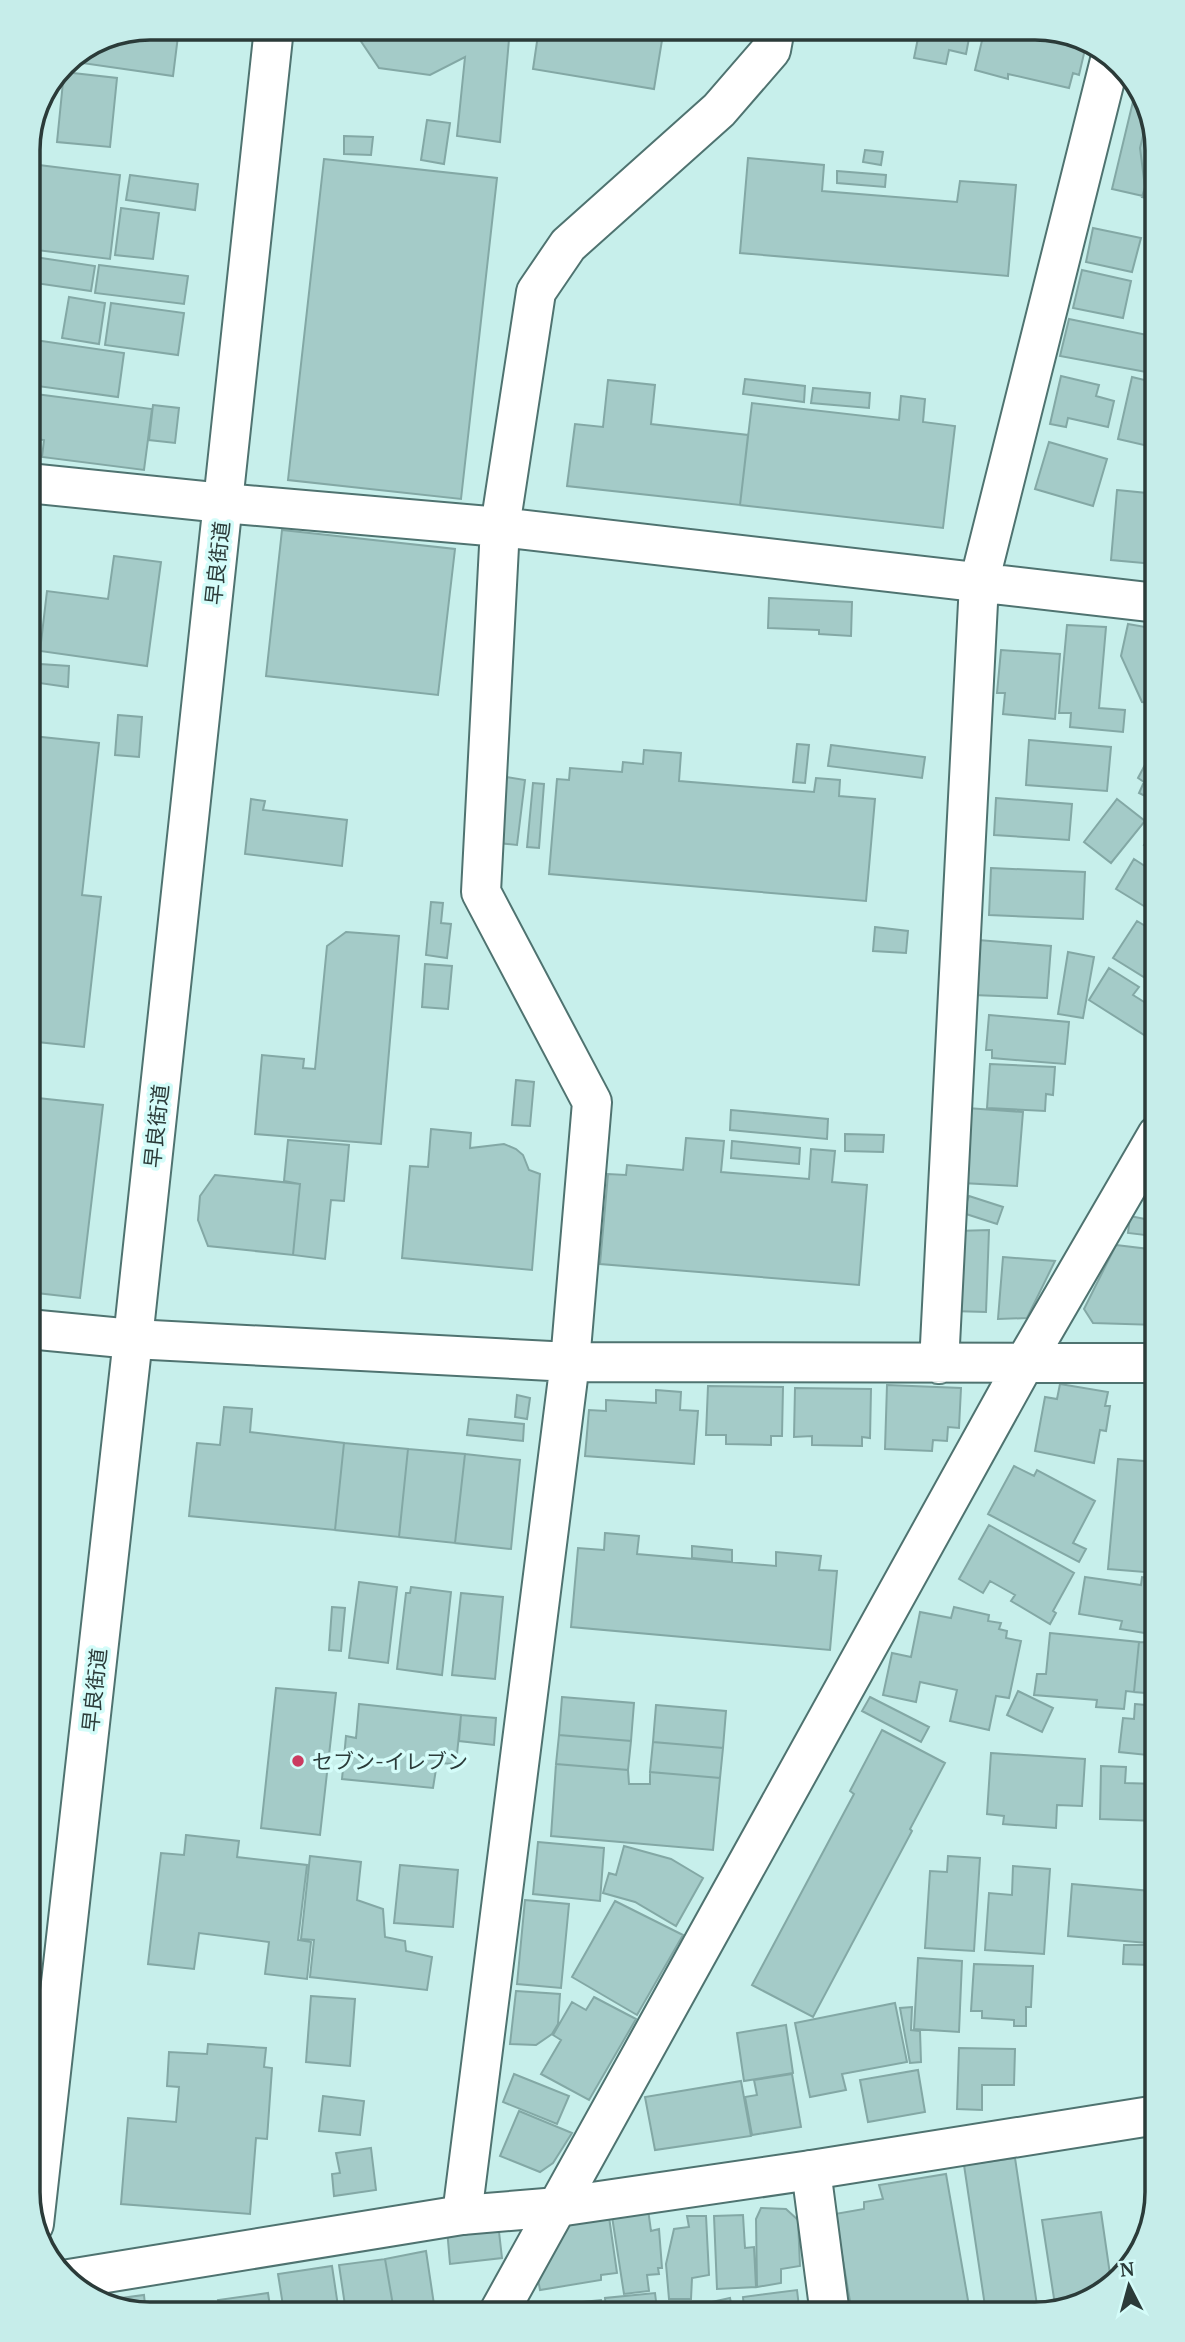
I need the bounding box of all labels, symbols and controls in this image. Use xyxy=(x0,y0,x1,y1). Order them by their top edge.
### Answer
street label: 早良街道 xyxy=(199,520,235,606)
street label: 早良街道 xyxy=(138,1083,174,1169)
street label: 早良街道 xyxy=(76,1647,112,1733)
place label: セブン-イレブン xyxy=(312,1747,468,1775)
marker: セブン-イレブン xyxy=(290,1753,306,1769)
north arrow xyxy=(1094,2251,1164,2321)
text: N xyxy=(1119,2255,1136,2282)

